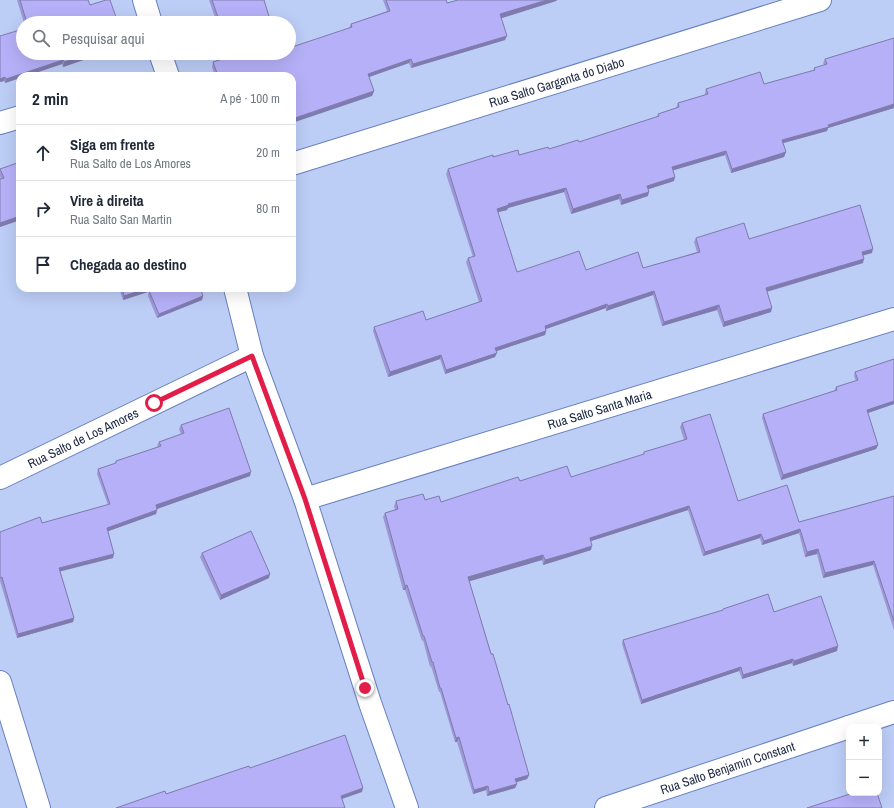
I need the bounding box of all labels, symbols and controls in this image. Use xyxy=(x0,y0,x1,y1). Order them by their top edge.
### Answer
search box xyxy=(16,16,296,60)
icon: search xyxy=(30,27,52,49)
text: Pesquisar aqui xyxy=(62,28,145,49)
street label: Rua Salto Garganta do Diabo xyxy=(487,53,626,111)
text: 2 min xyxy=(32,87,68,110)
text: A pé · 100 m xyxy=(220,90,280,107)
text: Siga em frente xyxy=(70,134,155,155)
icon: ahead xyxy=(32,142,54,164)
text: 20 m xyxy=(256,144,280,161)
text: Rua Salto de Los Amores xyxy=(70,155,191,172)
text: Vire à direita xyxy=(70,190,144,211)
icon: right xyxy=(32,198,54,220)
text: 80 m xyxy=(256,200,280,217)
text: Rua Salto San Martin xyxy=(70,211,172,228)
icon: arrive xyxy=(32,254,54,276)
text: Chegada ao destino xyxy=(70,254,187,275)
street label: Rua Salto Santa Maria xyxy=(545,385,654,433)
route start xyxy=(145,394,163,412)
street label: Rua Salto de Los Amores xyxy=(25,404,141,472)
route end xyxy=(356,679,374,697)
map controls xyxy=(846,724,882,796)
button: + xyxy=(846,724,882,760)
street label: Rua Salto Benjamin Constant xyxy=(658,737,797,798)
button: − xyxy=(846,760,882,796)

